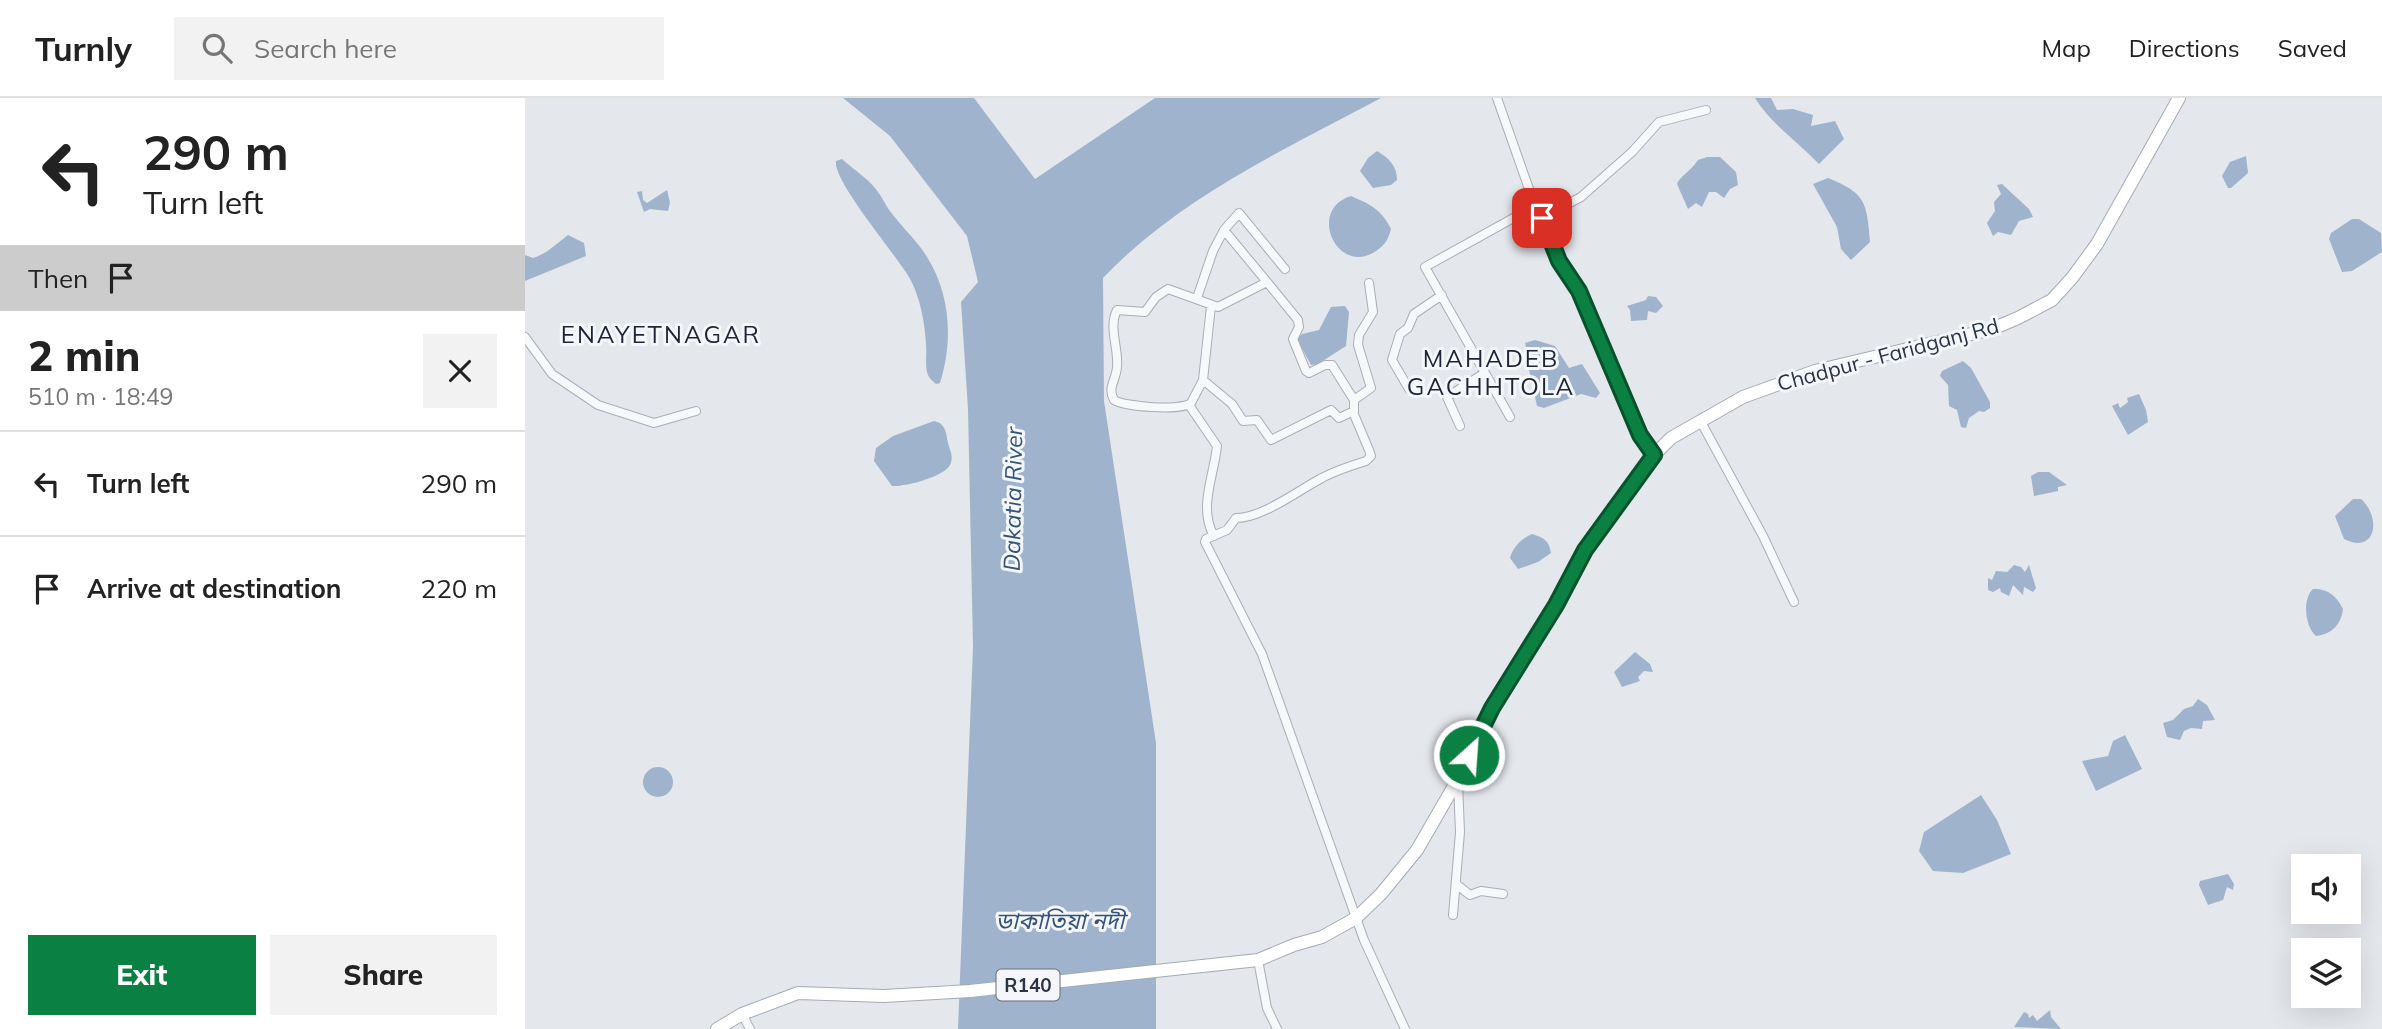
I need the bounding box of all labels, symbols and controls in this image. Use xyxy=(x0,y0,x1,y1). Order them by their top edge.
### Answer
search box xyxy=(174,17,664,80)
text: Turnly xyxy=(35,28,132,69)
icon: search xyxy=(198,29,236,67)
text: Search here xyxy=(254,32,397,65)
text: Map xyxy=(2041,33,2091,63)
text: Directions xyxy=(2129,33,2240,63)
text: Saved xyxy=(2278,33,2347,63)
text: 290 m xyxy=(143,121,289,182)
icon: left xyxy=(28,126,119,217)
text: Turn left xyxy=(143,182,263,222)
pin xyxy=(1512,188,1572,248)
icon: arrive xyxy=(1523,199,1561,237)
icon: arrive xyxy=(102,259,140,297)
text: Then xyxy=(28,262,88,295)
street label: Chadpur - Faridganj Rd xyxy=(1774,312,2001,396)
district label: ENAYETNAGAR xyxy=(561,319,761,349)
text: 2 min xyxy=(28,329,141,382)
button: close xyxy=(423,334,497,408)
district label: MAHADEB GACHHTOLA xyxy=(1407,343,1575,401)
text: 510 m · 18:49 xyxy=(28,382,173,411)
water label: Dakatia River xyxy=(997,425,1028,571)
icon: left xyxy=(28,465,66,503)
text: Turn left xyxy=(87,467,189,500)
text: 290 m xyxy=(421,467,497,500)
icon: arrive xyxy=(28,570,66,608)
text: Arrive at destination xyxy=(87,572,342,605)
text: 220 m xyxy=(421,572,497,605)
position arrow xyxy=(1432,718,1506,792)
map controls xyxy=(2291,854,2361,1008)
button: sound xyxy=(2291,854,2361,924)
water label: ডাকাতিয়া নদী xyxy=(996,906,1128,935)
button: Exit xyxy=(28,935,256,1015)
button: Share xyxy=(270,935,497,1015)
button: layers xyxy=(2291,938,2361,1008)
road number: R140 xyxy=(997,970,1059,1000)

